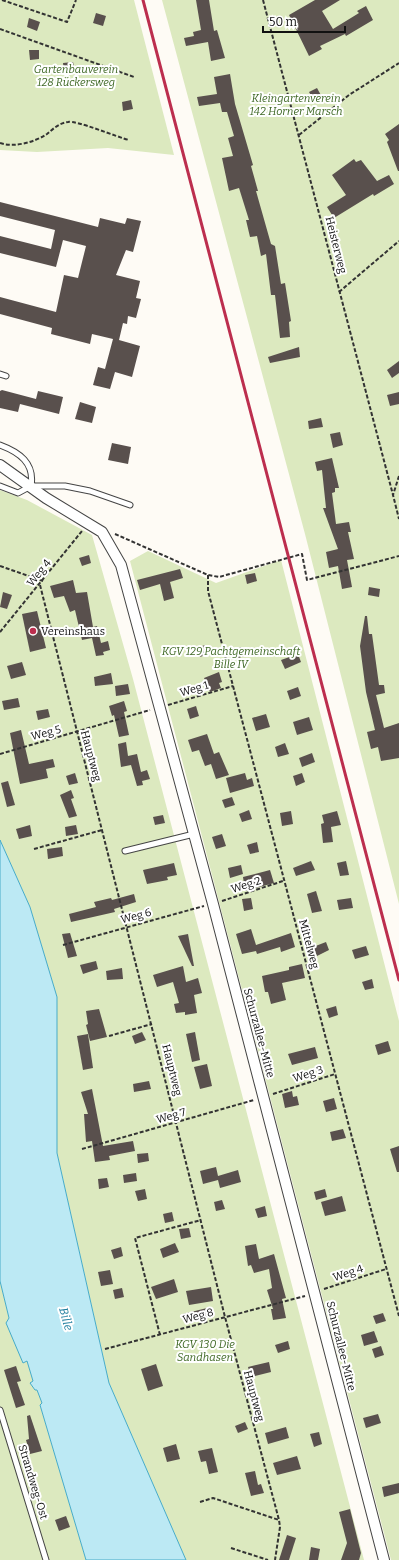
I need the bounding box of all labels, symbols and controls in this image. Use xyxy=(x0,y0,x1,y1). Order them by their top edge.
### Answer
scale bar xyxy=(263,8,345,34)
text: 50 m xyxy=(269,15,298,29)
park label: Gartenbauverein 128 Rückersweg xyxy=(34,63,119,89)
park label: Kleingartenverein 142 Horner Marsch xyxy=(249,92,343,118)
street label: Heisterweg xyxy=(323,215,349,275)
street label: Weg 4 xyxy=(24,556,54,589)
place label: Vereinshaus xyxy=(41,625,105,638)
marker: Vereinshaus xyxy=(28,626,38,636)
park label: KGV 129 Pachtgemeinschaft Bille IV xyxy=(162,645,300,671)
street label: Weg 1 xyxy=(178,679,210,699)
street label: Weg 5 xyxy=(29,723,63,743)
street label: Hauptweg xyxy=(78,729,104,783)
street label: Weg 2 xyxy=(229,874,263,896)
street label: Weg 6 xyxy=(119,906,153,926)
street label: Mittelweg xyxy=(296,918,322,970)
street label: Schurzallee-Mitte xyxy=(241,987,277,1079)
street label: Hauptweg xyxy=(159,1043,185,1097)
street label: Weg 3 xyxy=(291,1063,325,1085)
street label: Weg 7 xyxy=(155,1105,188,1126)
street label: Weg 4 xyxy=(331,1262,365,1284)
street label: Schurzallee-Mitte xyxy=(324,1300,358,1392)
water label: Bille xyxy=(56,1306,76,1332)
street label: Weg 8 xyxy=(181,1306,215,1326)
park label: KGV 130 Die Sandhasen xyxy=(175,1338,235,1364)
street label: Hauptweg xyxy=(241,1369,267,1423)
street label: Strandweg-Ost xyxy=(15,1443,51,1521)

